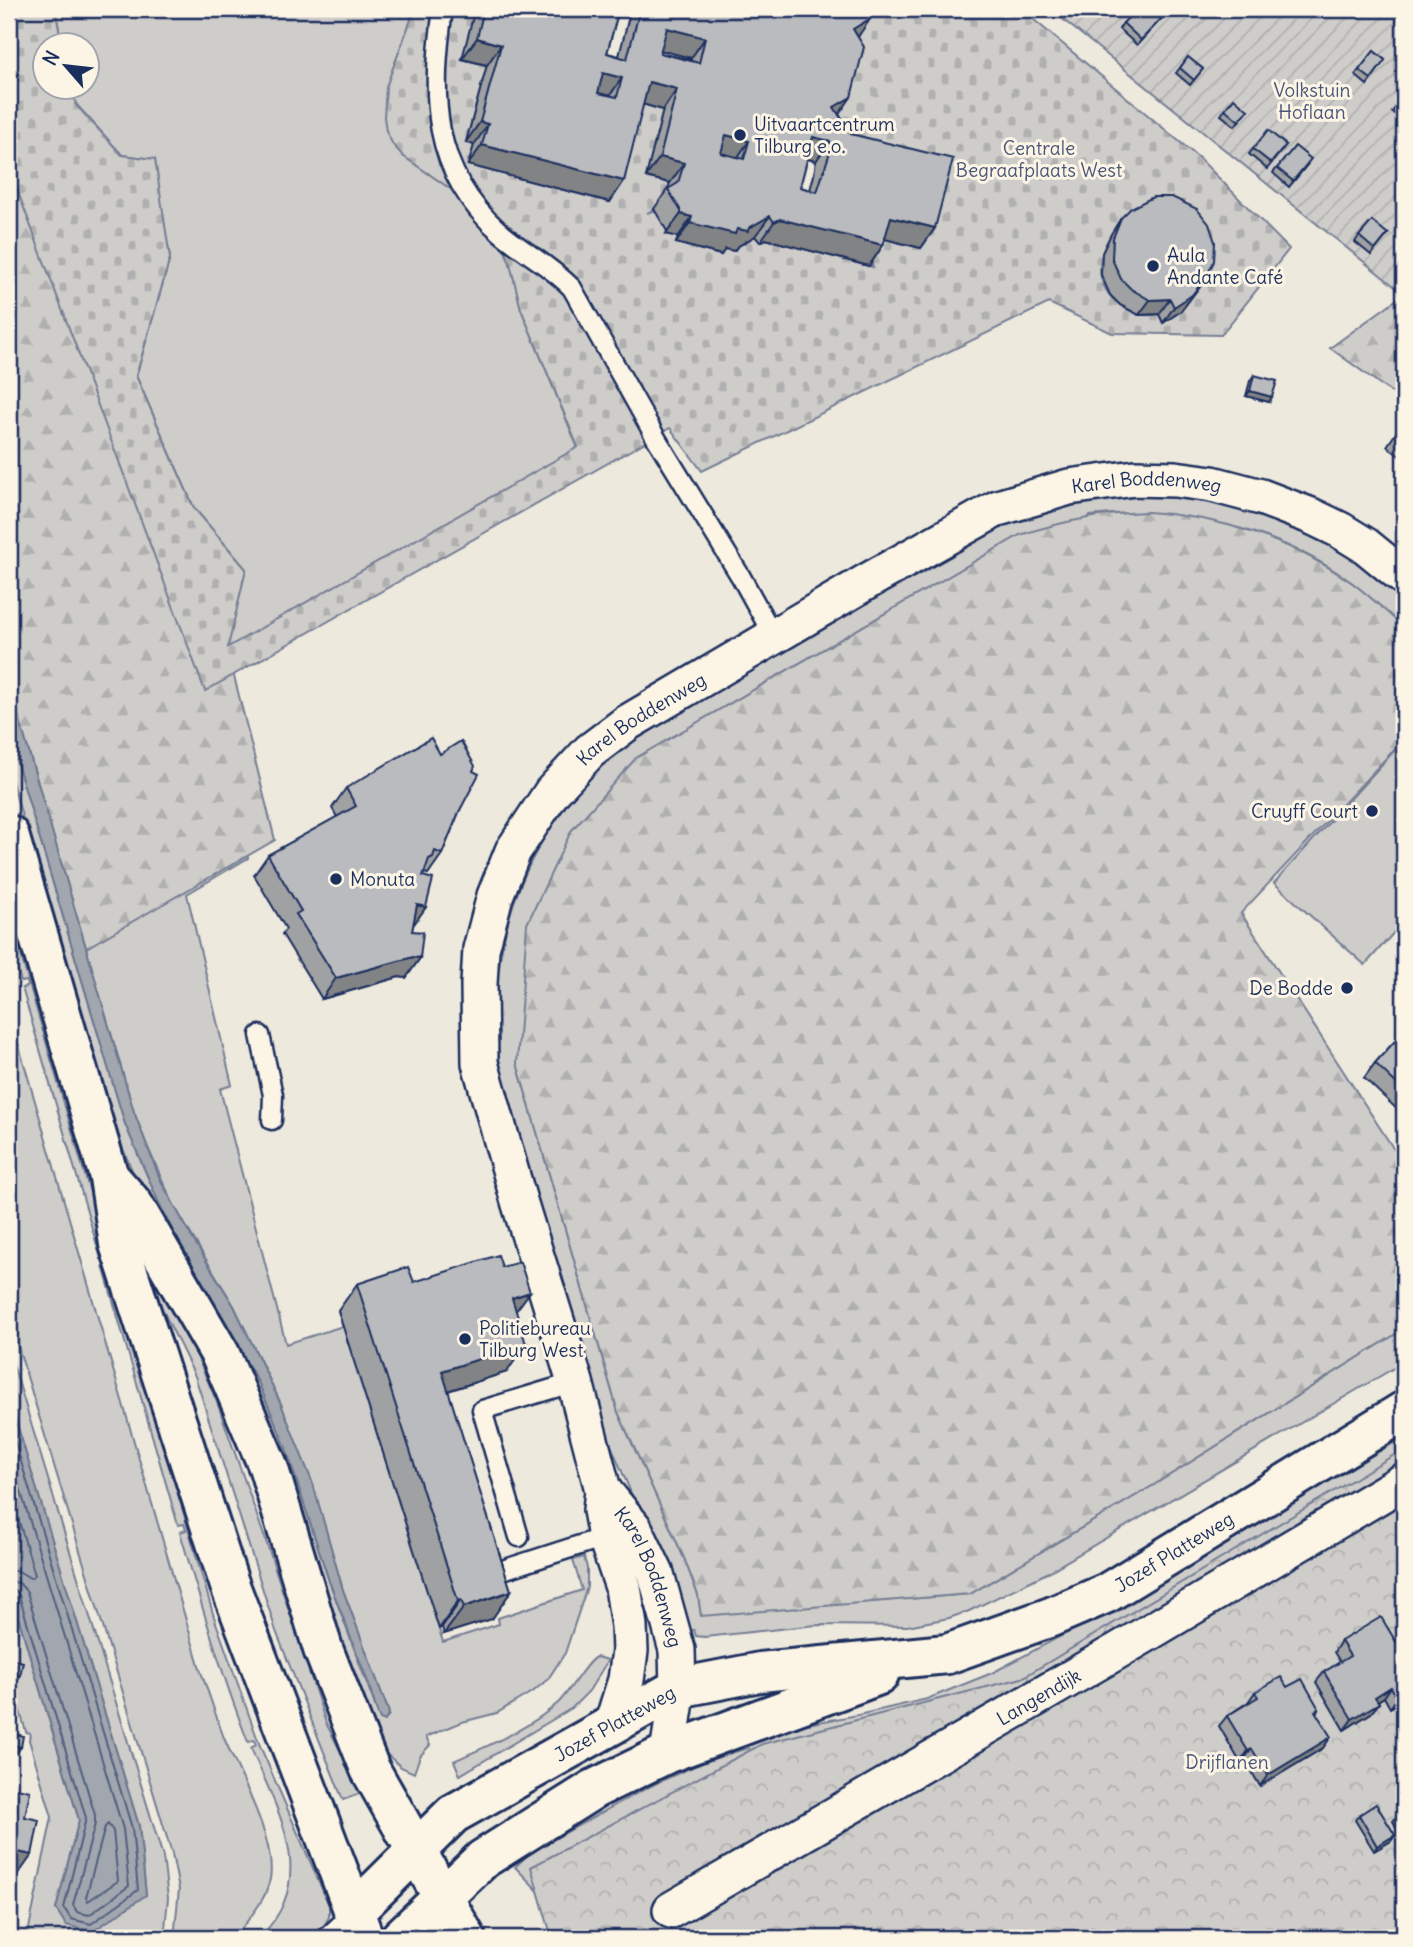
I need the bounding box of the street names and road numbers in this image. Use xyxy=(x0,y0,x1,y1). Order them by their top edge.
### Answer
street label: Karel Boddenweg xyxy=(1070,466,1224,499)
street label: Karel Boddenweg xyxy=(571,667,710,770)
street label: Karel Boddenweg xyxy=(609,1501,688,1650)
street label: Jozef Platteweg xyxy=(1110,1506,1238,1597)
street label: Langendijk xyxy=(992,1663,1085,1730)
street label: Jozef Platteweg xyxy=(550,1680,679,1767)

